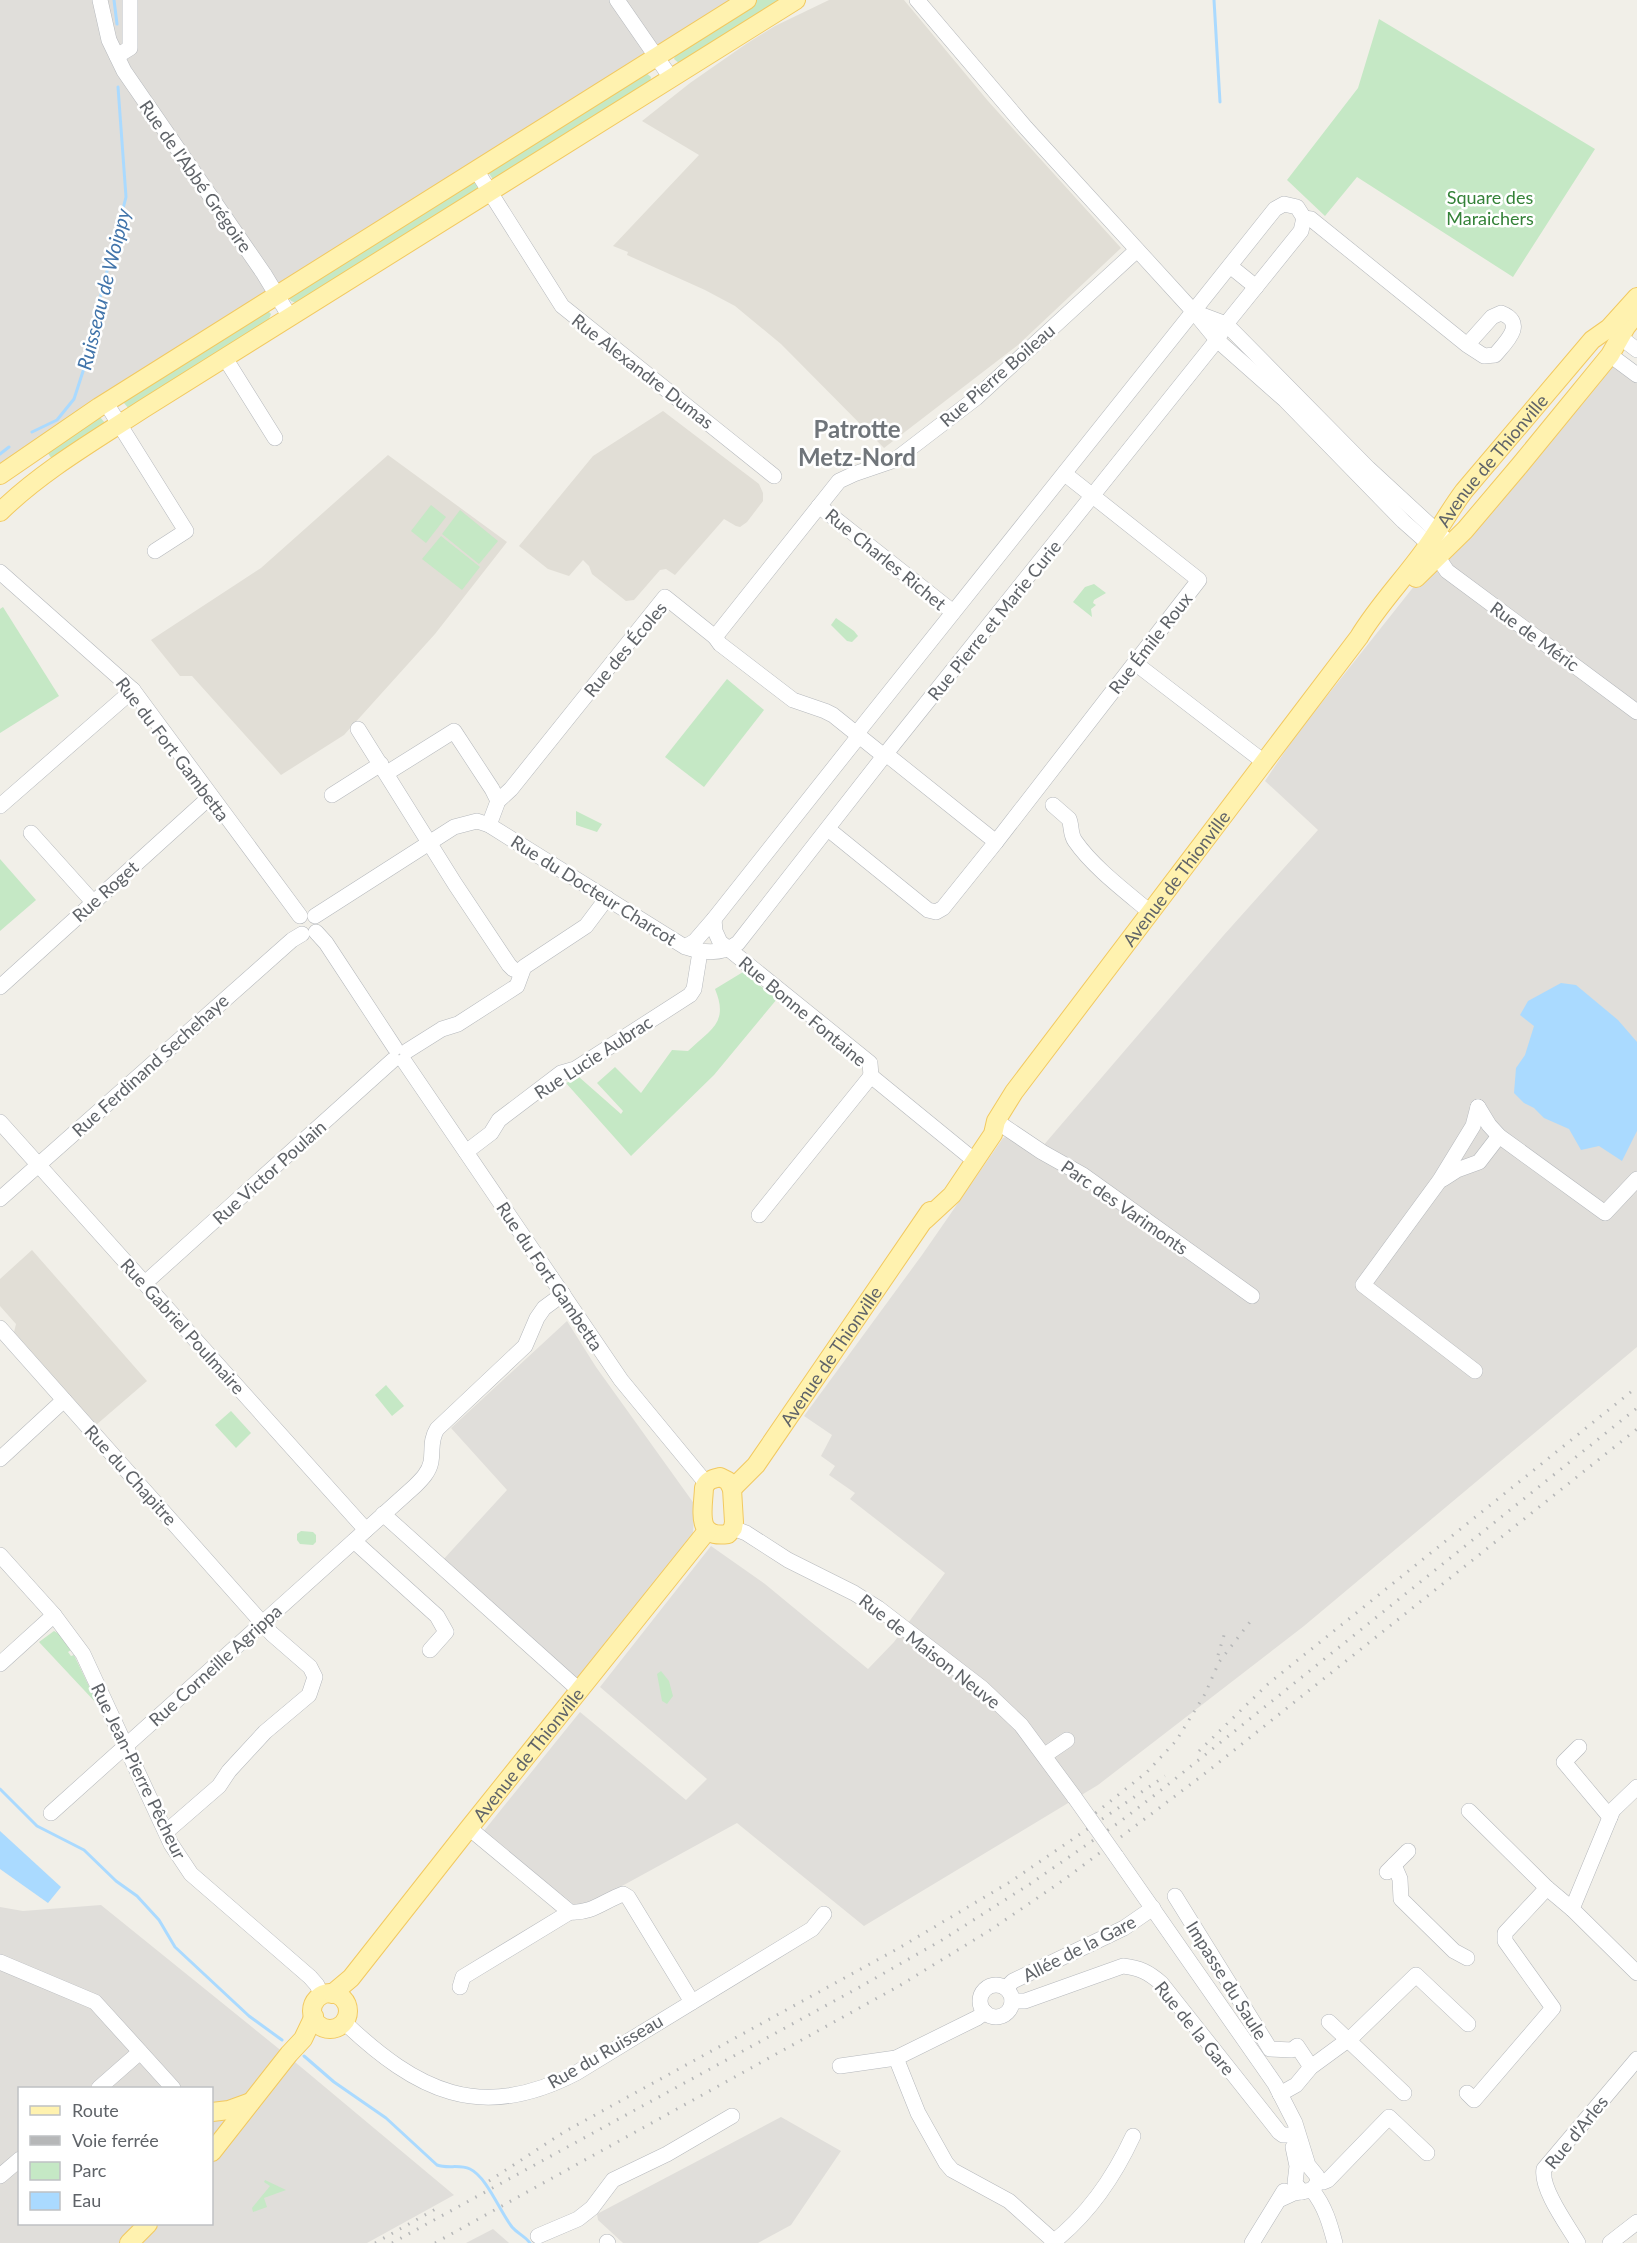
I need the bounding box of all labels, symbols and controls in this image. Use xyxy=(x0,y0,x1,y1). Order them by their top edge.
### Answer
street label: Rue de l'Abbé Grégoire xyxy=(135,96,257,256)
park label: Square des Maraichers xyxy=(1446,186,1534,229)
water label: Ruisseau de Woippy xyxy=(71,205,135,372)
street label: Rue Alexandre Dumas xyxy=(568,309,718,433)
street label: Rue Pierre Boileau xyxy=(935,319,1059,431)
street label: Avenue de Thionville xyxy=(1432,390,1552,531)
district label: Patrotte Metz-Nord xyxy=(798,414,916,471)
street label: Rue Charles Richet xyxy=(821,504,951,615)
street label: Rue Pierre et Marie Curie xyxy=(923,535,1065,705)
street label: Rue Émile Roux xyxy=(1104,588,1196,698)
street label: Rue de Méric xyxy=(1486,596,1584,676)
street label: Rue des Écoles xyxy=(579,597,671,701)
street label: Rue du Fort Gambetta xyxy=(112,673,234,825)
street label: Avenue de Thionville xyxy=(1118,806,1235,950)
street label: Rue du Docteur Charcot xyxy=(507,830,681,950)
street label: Rue Roget xyxy=(68,855,143,926)
street label: Rue Bonne Fontaine xyxy=(735,951,871,1071)
street label: Rue Ferdinand Sechehaye xyxy=(67,989,233,1141)
street label: Rue Lucie Aubrac xyxy=(530,1010,656,1103)
street label: Rue Victor Poulain xyxy=(208,1115,330,1229)
street label: Parc des Varimonts xyxy=(1057,1155,1193,1259)
street label: Rue du Fort Gambetta xyxy=(492,1197,608,1355)
street label: Rue Gabriel Poulmaire xyxy=(116,1254,250,1398)
street label: Avenue de Thionville xyxy=(775,1282,886,1430)
street label: Rue du Chapitre xyxy=(80,1420,182,1530)
street label: Rue de Maison Neuve xyxy=(855,1589,1005,1713)
street label: Rue Corneille Agrippa xyxy=(144,1600,286,1730)
street label: Rue Jean-Pierre Pêcheur xyxy=(87,1679,191,1863)
street label: Avenue de Thionville xyxy=(468,1683,588,1825)
street label: Allée de la Gare xyxy=(1019,1910,1139,1986)
street label: Impasse du Saule xyxy=(1182,1917,1272,2043)
street label: Rue de la Gare xyxy=(1150,1976,1240,2080)
street label: Rue du Ruisseau xyxy=(544,2009,666,2093)
legend xyxy=(18,2087,213,2225)
street label: Rue d'Arles xyxy=(1540,2091,1612,2173)
text: Route xyxy=(72,2099,119,2121)
text: Voie ferrée xyxy=(72,2129,159,2151)
text: Parc xyxy=(72,2159,107,2181)
text: Eau xyxy=(72,2189,101,2211)

